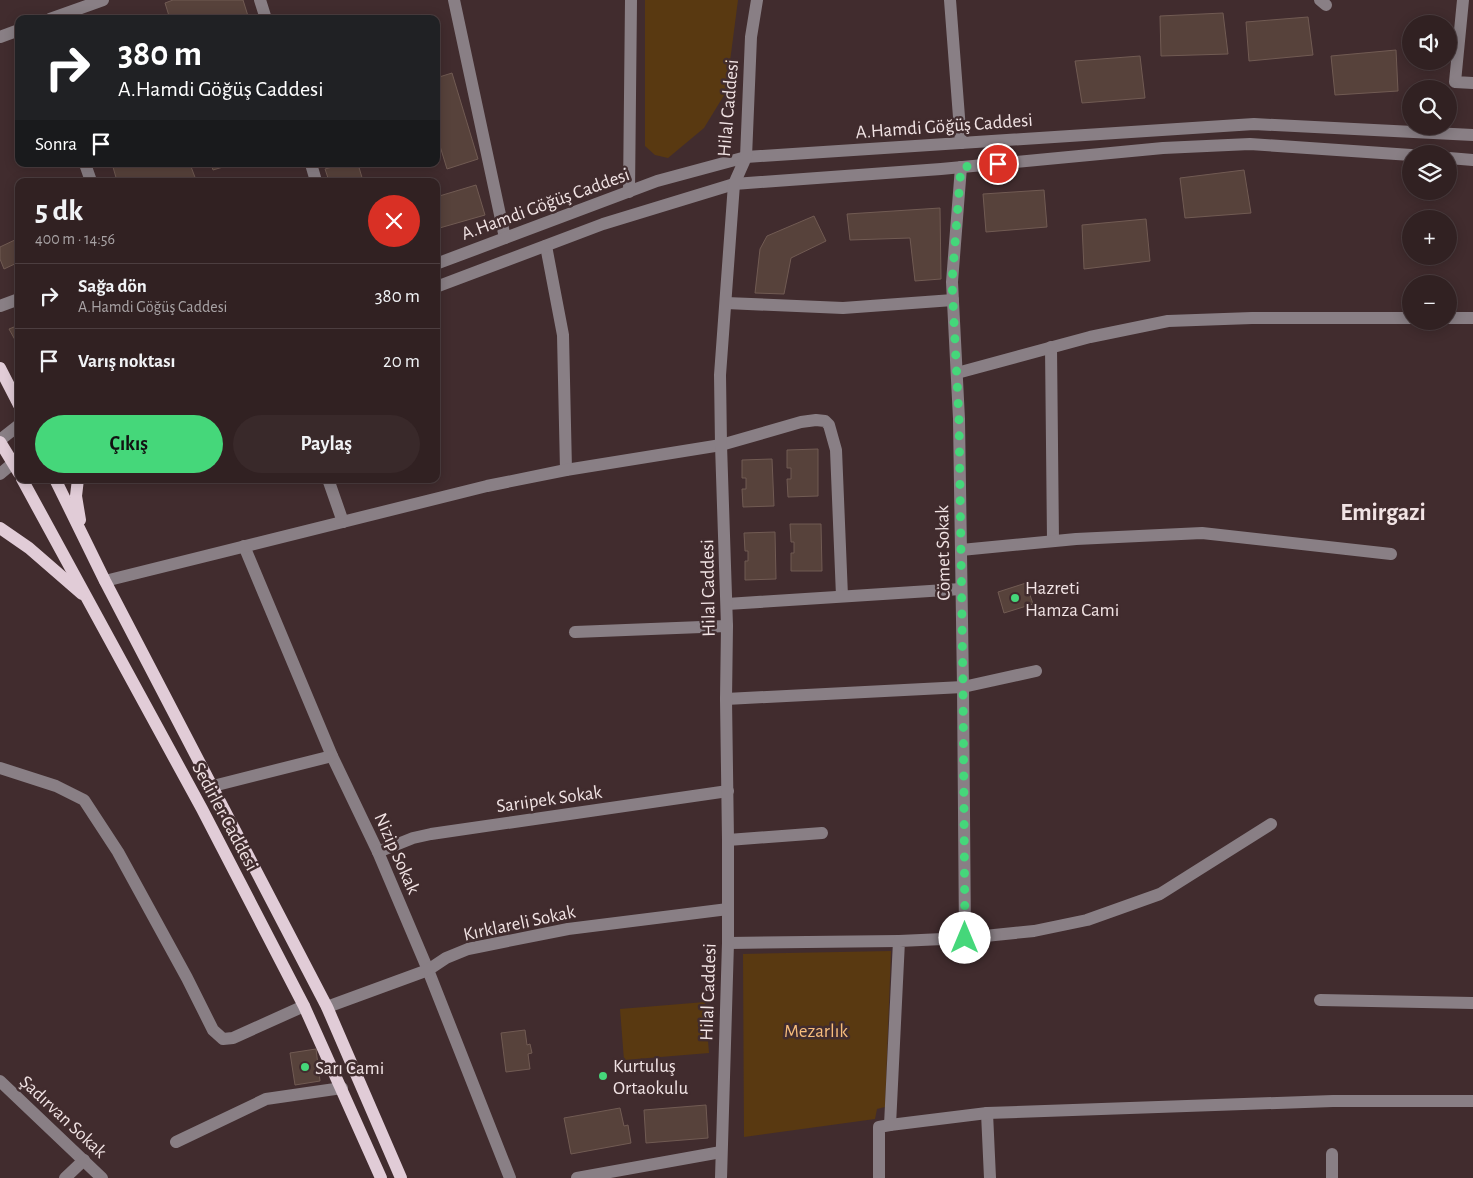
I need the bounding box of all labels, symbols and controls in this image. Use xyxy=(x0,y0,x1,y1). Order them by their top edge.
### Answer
map controls xyxy=(1402,15,1457,330)
button: sound xyxy=(1402,15,1457,70)
icon: right xyxy=(35,35,100,100)
text: 380 m xyxy=(118,37,202,72)
street label: Hilal Caddesi xyxy=(715,59,742,158)
text: A.Hamdi Göğüş Caddesi xyxy=(118,78,324,100)
button: search xyxy=(1402,80,1457,135)
street label: A.Hamdi Göğüş Caddesi xyxy=(855,111,1033,142)
icon: arrive xyxy=(87,130,115,158)
text: Sonra xyxy=(35,135,77,154)
pin xyxy=(977,143,1019,185)
button: layers xyxy=(1402,145,1457,200)
icon: arrive xyxy=(984,150,1012,178)
street label: A.Hamdi Göğüş Caddesi xyxy=(459,165,632,244)
button: close xyxy=(368,195,420,247)
text: 5 dk xyxy=(35,196,83,226)
button: + xyxy=(1402,210,1457,265)
text: 400 m · 14:56 xyxy=(35,231,115,247)
button: − xyxy=(1402,275,1457,330)
text: Sağa dön xyxy=(78,277,147,296)
icon: right xyxy=(35,282,63,310)
text: 380 m xyxy=(375,287,420,306)
text: A.Hamdi Göğüş Caddesi xyxy=(78,299,227,315)
icon: arrive xyxy=(35,347,63,375)
text: Varış noktası xyxy=(78,352,176,371)
text: 20 m xyxy=(383,352,420,371)
button: Çıkış xyxy=(35,415,223,473)
button: Paylaş xyxy=(233,415,420,473)
district label: Emirgazi xyxy=(1340,501,1426,525)
street label: Cömet Sokak xyxy=(933,505,954,601)
street label: Hilal Caddesi xyxy=(698,539,719,637)
place label: Hazreti Hamza Cami xyxy=(1025,579,1119,620)
marker: Hazreti Hamza Cami xyxy=(1009,592,1021,604)
street label: Sedirler Caddesi xyxy=(188,760,261,874)
street label: Sarıipek Sokak xyxy=(495,783,604,816)
street label: Nizip Sokak xyxy=(370,810,423,897)
street label: Kırklareli Sokak xyxy=(462,902,577,945)
position arrow xyxy=(938,911,990,963)
street label: Hilal Caddesi xyxy=(697,943,720,1041)
park label: Mezarlık xyxy=(784,1022,848,1041)
place label: Kurtuluş Ortaokulu xyxy=(613,1057,688,1098)
place label: Sarı Cami xyxy=(315,1059,384,1078)
marker: Sarı Cami xyxy=(299,1061,311,1073)
marker: Kurtuluş Ortaokulu xyxy=(597,1070,609,1082)
street label: Şadırvan Sokak xyxy=(16,1072,110,1162)

